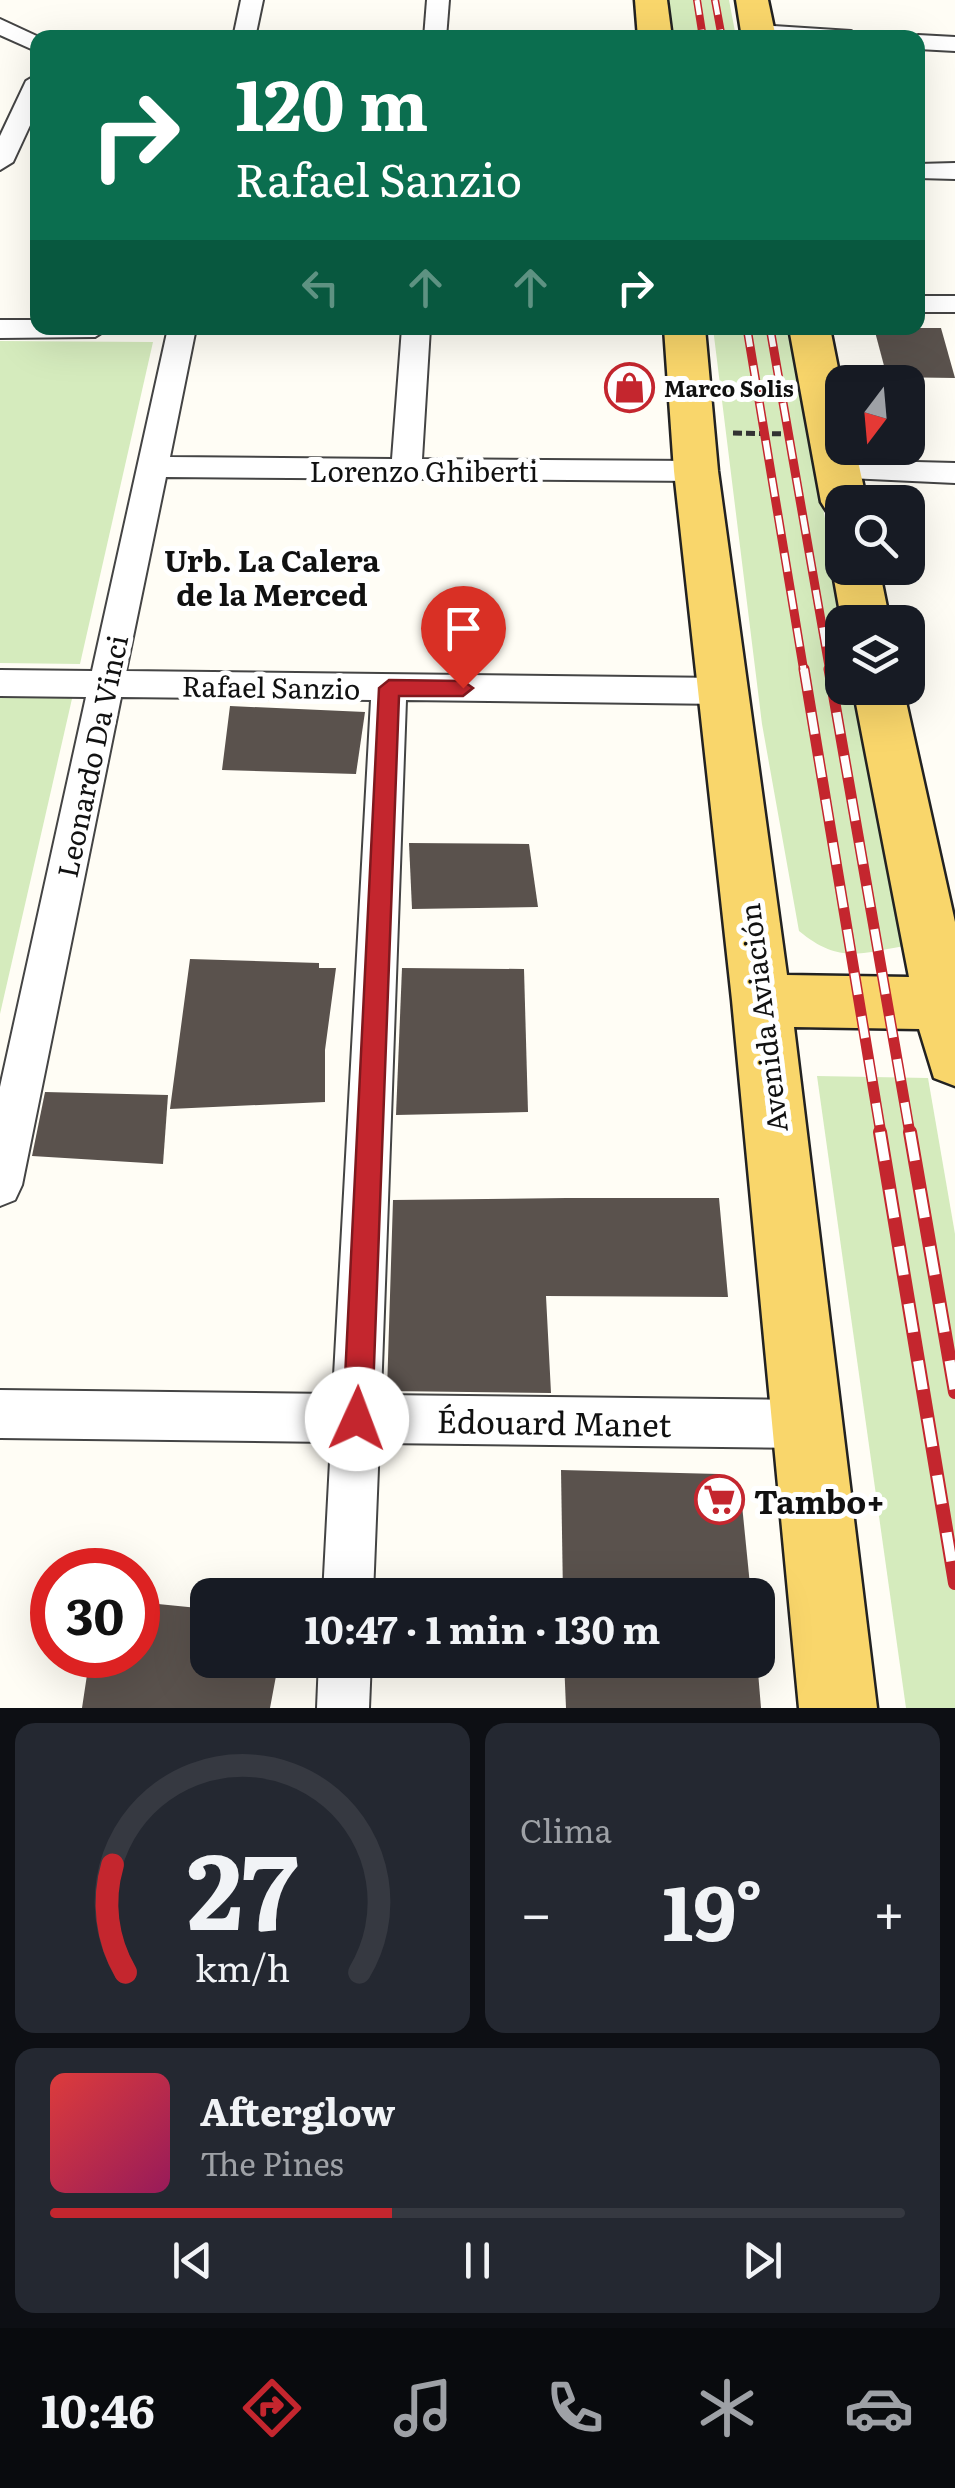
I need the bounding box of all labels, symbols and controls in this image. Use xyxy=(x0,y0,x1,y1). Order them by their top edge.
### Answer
text: 120 m xyxy=(235,49,428,153)
icon: right xyxy=(70,70,200,200)
text: Rafael Sanzio xyxy=(235,144,522,211)
icon: left xyxy=(293,260,348,315)
icon: ahead xyxy=(398,260,453,315)
icon: ahead xyxy=(503,260,558,315)
icon: right xyxy=(608,260,663,315)
shop icon: Marco Solis xyxy=(603,361,655,413)
north arrow xyxy=(825,365,925,465)
map controls xyxy=(825,365,925,705)
place label: Marco Solis xyxy=(664,371,794,404)
street label: Lorenzo Ghiberti xyxy=(310,449,538,491)
button: search xyxy=(825,485,925,585)
district label: Urb. La Calera de la Merced xyxy=(164,537,381,615)
pin xyxy=(421,586,506,689)
icon: arrive xyxy=(436,601,491,656)
button: layers xyxy=(825,605,925,705)
street label: Leonardo Da Vinci xyxy=(45,631,137,881)
street label: Rafael Sanzio xyxy=(181,663,361,709)
street label: Avenida Aviación xyxy=(727,901,797,1135)
position arrow xyxy=(305,1367,409,1471)
street label: Édouard Manet xyxy=(436,1395,672,1447)
supermarket icon: Tambo+ xyxy=(693,1474,745,1526)
place label: Tambo+ xyxy=(754,1476,885,1524)
speed limit sign: 30 xyxy=(30,1548,160,1678)
text: 10:47 · 1 min · 130 m xyxy=(305,1599,660,1656)
text: Clima xyxy=(520,1805,612,1853)
text: 27 xyxy=(187,1808,298,1962)
text: 19° xyxy=(662,1853,763,1964)
text: − xyxy=(520,1869,552,1951)
text: + xyxy=(873,1869,905,1951)
text: km/h xyxy=(195,1940,290,1993)
text: Afterglow xyxy=(200,2081,395,2138)
text: The Pines xyxy=(200,2138,344,2186)
icon: previous xyxy=(165,2233,220,2288)
icon: pause xyxy=(450,2233,505,2288)
icon: next xyxy=(735,2233,790,2288)
icon: directions xyxy=(237,2373,307,2443)
icon: music xyxy=(388,2373,458,2443)
icon: phone xyxy=(540,2373,610,2443)
icon: climate xyxy=(692,2373,762,2443)
icon: car xyxy=(844,2373,914,2443)
text: 10:46 xyxy=(41,2375,155,2442)

